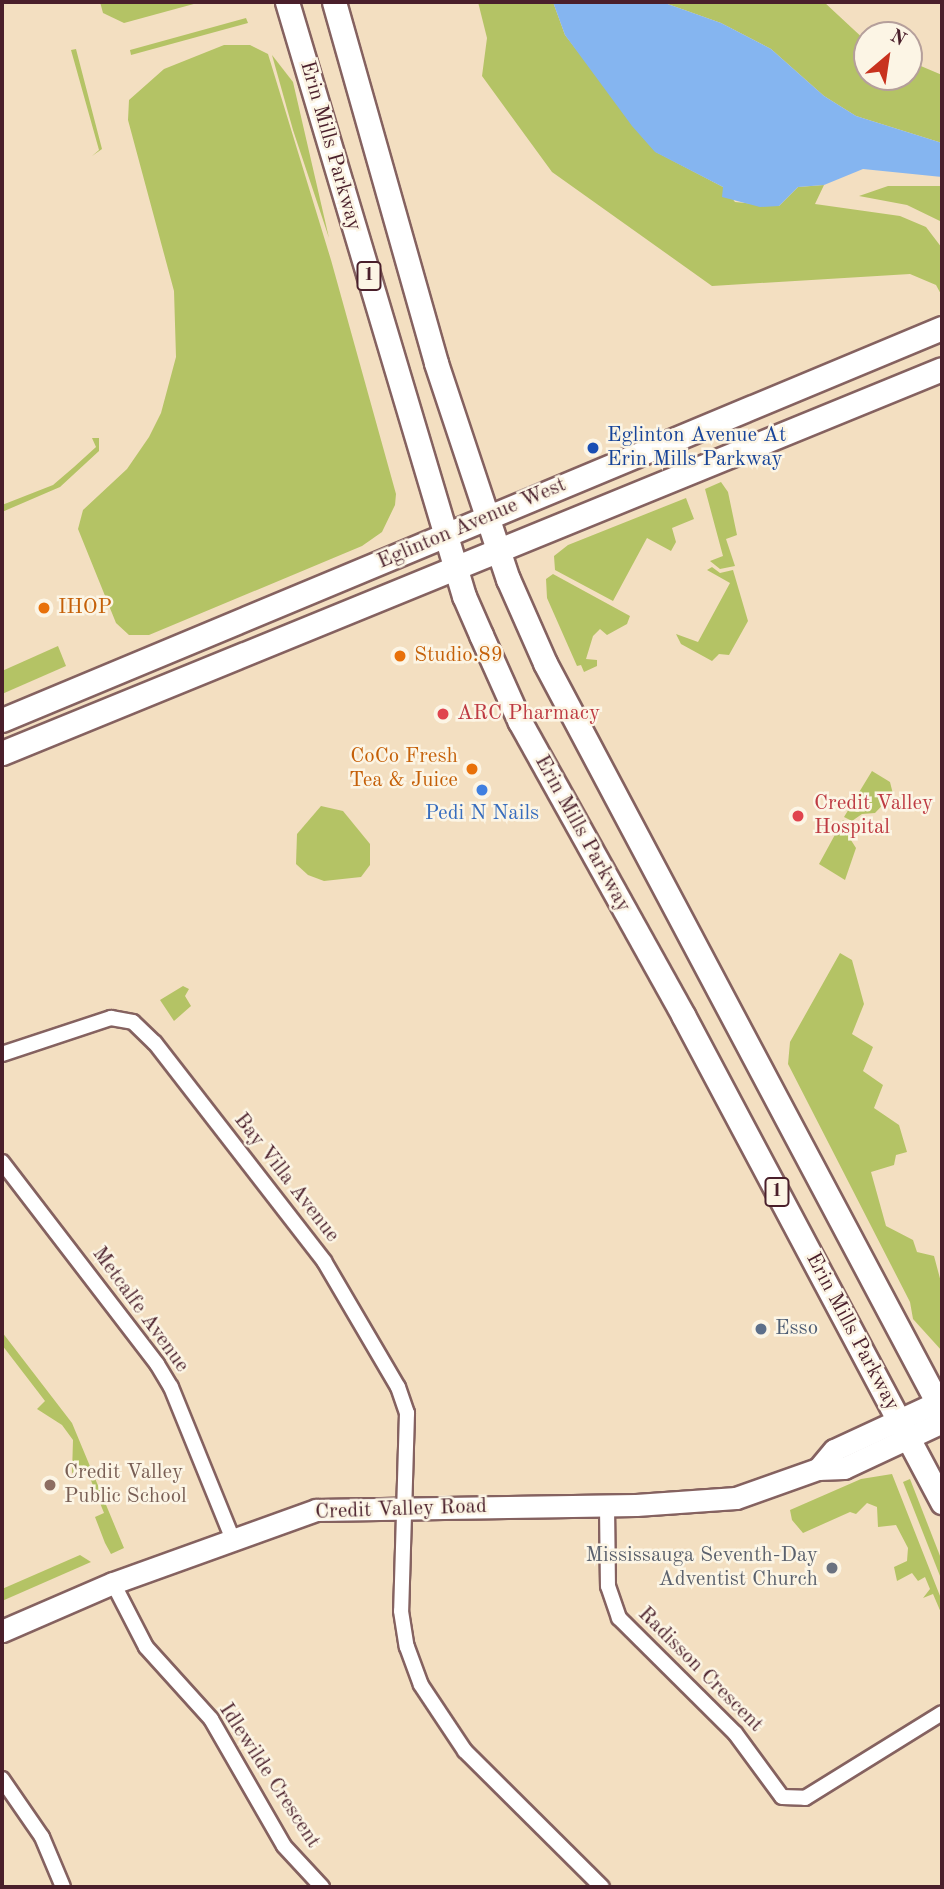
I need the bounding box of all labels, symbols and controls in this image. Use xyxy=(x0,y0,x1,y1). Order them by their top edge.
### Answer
north arrow xyxy=(853,21,923,91)
text: N xyxy=(886,27,908,51)
street label: Erin Mills Parkway xyxy=(294,58,366,234)
road number: 1 xyxy=(355,260,383,292)
place label: Eglinton Avenue At Erin Mills Parkway xyxy=(607,423,786,473)
marker: Eglinton Avenue At Erin Mills Parkway xyxy=(585,440,601,456)
street label: Eglinton Avenue West xyxy=(374,473,570,575)
place label: IHOP xyxy=(58,595,112,621)
marker: IHOP xyxy=(36,600,52,616)
place label: Studio.89 xyxy=(414,643,503,669)
marker: Studio.89 xyxy=(392,648,408,664)
place label: ARC Pharmacy xyxy=(457,701,600,727)
marker: ARC Pharmacy xyxy=(435,706,451,722)
place label: CoCo Fresh Tea & Juice xyxy=(349,744,458,794)
street label: Erin Mills Parkway xyxy=(528,751,636,917)
marker: CoCo Fresh Tea & Juice xyxy=(464,761,480,777)
marker: Pedi N Nails xyxy=(474,782,490,798)
place label: Credit Valley Hospital xyxy=(814,791,933,841)
place label: Pedi N Nails xyxy=(425,801,539,827)
marker: Credit Valley Hospital xyxy=(788,806,808,826)
street label: Bay Villa Avenue xyxy=(228,1108,344,1248)
road number: 1 xyxy=(763,1176,791,1208)
street label: Metcalfe Avenue xyxy=(86,1242,194,1378)
street label: Erin Mills Parkway xyxy=(800,1249,904,1415)
place label: Esso xyxy=(775,1316,818,1342)
marker: Esso xyxy=(753,1321,769,1337)
place label: Credit Valley Public School xyxy=(64,1460,187,1510)
marker: Credit Valley Public School xyxy=(42,1477,58,1493)
street label: Credit Valley Road xyxy=(315,1494,487,1526)
place label: Mississauga Seventh-Day Adventist Church xyxy=(586,1543,818,1593)
marker: Mississauga Seventh-Day Adventist Church xyxy=(824,1560,840,1576)
street label: Radisson Crescent xyxy=(632,1602,768,1738)
street label: Idlewilde Crescent xyxy=(213,1699,325,1853)

